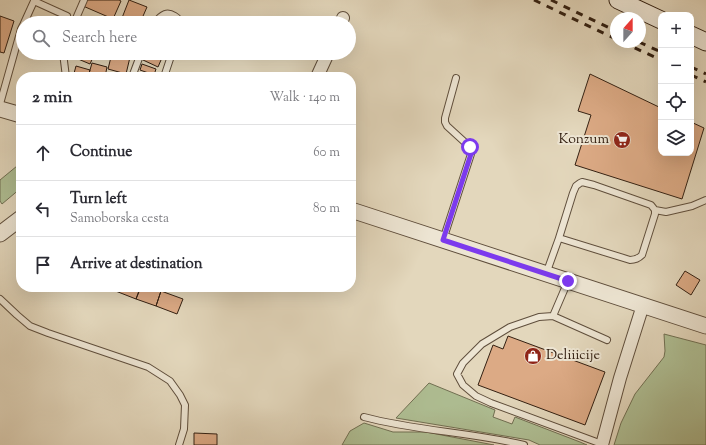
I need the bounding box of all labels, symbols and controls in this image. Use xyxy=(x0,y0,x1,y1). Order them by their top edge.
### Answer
north arrow xyxy=(610,12,646,48)
map controls xyxy=(658,12,694,156)
button: + xyxy=(658,12,694,48)
search box xyxy=(16,16,356,60)
icon: search xyxy=(30,27,52,49)
text: Search here xyxy=(62,28,137,49)
button: − xyxy=(658,48,694,84)
button: locate xyxy=(658,84,694,120)
text: 2 min xyxy=(32,86,73,110)
text: Walk · 140 m xyxy=(269,89,340,107)
button: layers xyxy=(658,120,694,156)
place label: Konzum xyxy=(559,130,609,150)
supermarket icon: Konzum xyxy=(612,130,632,150)
route start xyxy=(461,138,479,156)
icon: ahead xyxy=(32,142,54,164)
text: Continue xyxy=(70,142,132,163)
text: 60 m xyxy=(313,144,340,162)
text: Turn left xyxy=(70,189,127,210)
icon: left xyxy=(32,198,54,220)
text: 80 m xyxy=(313,200,340,218)
text: Samoborska cesta xyxy=(70,210,169,228)
icon: arrive xyxy=(32,254,54,276)
text: Arrive at destination xyxy=(70,254,203,275)
route end xyxy=(559,272,577,290)
shop icon: Deliiicije xyxy=(523,346,543,366)
place label: Deliiicije xyxy=(546,346,600,366)

